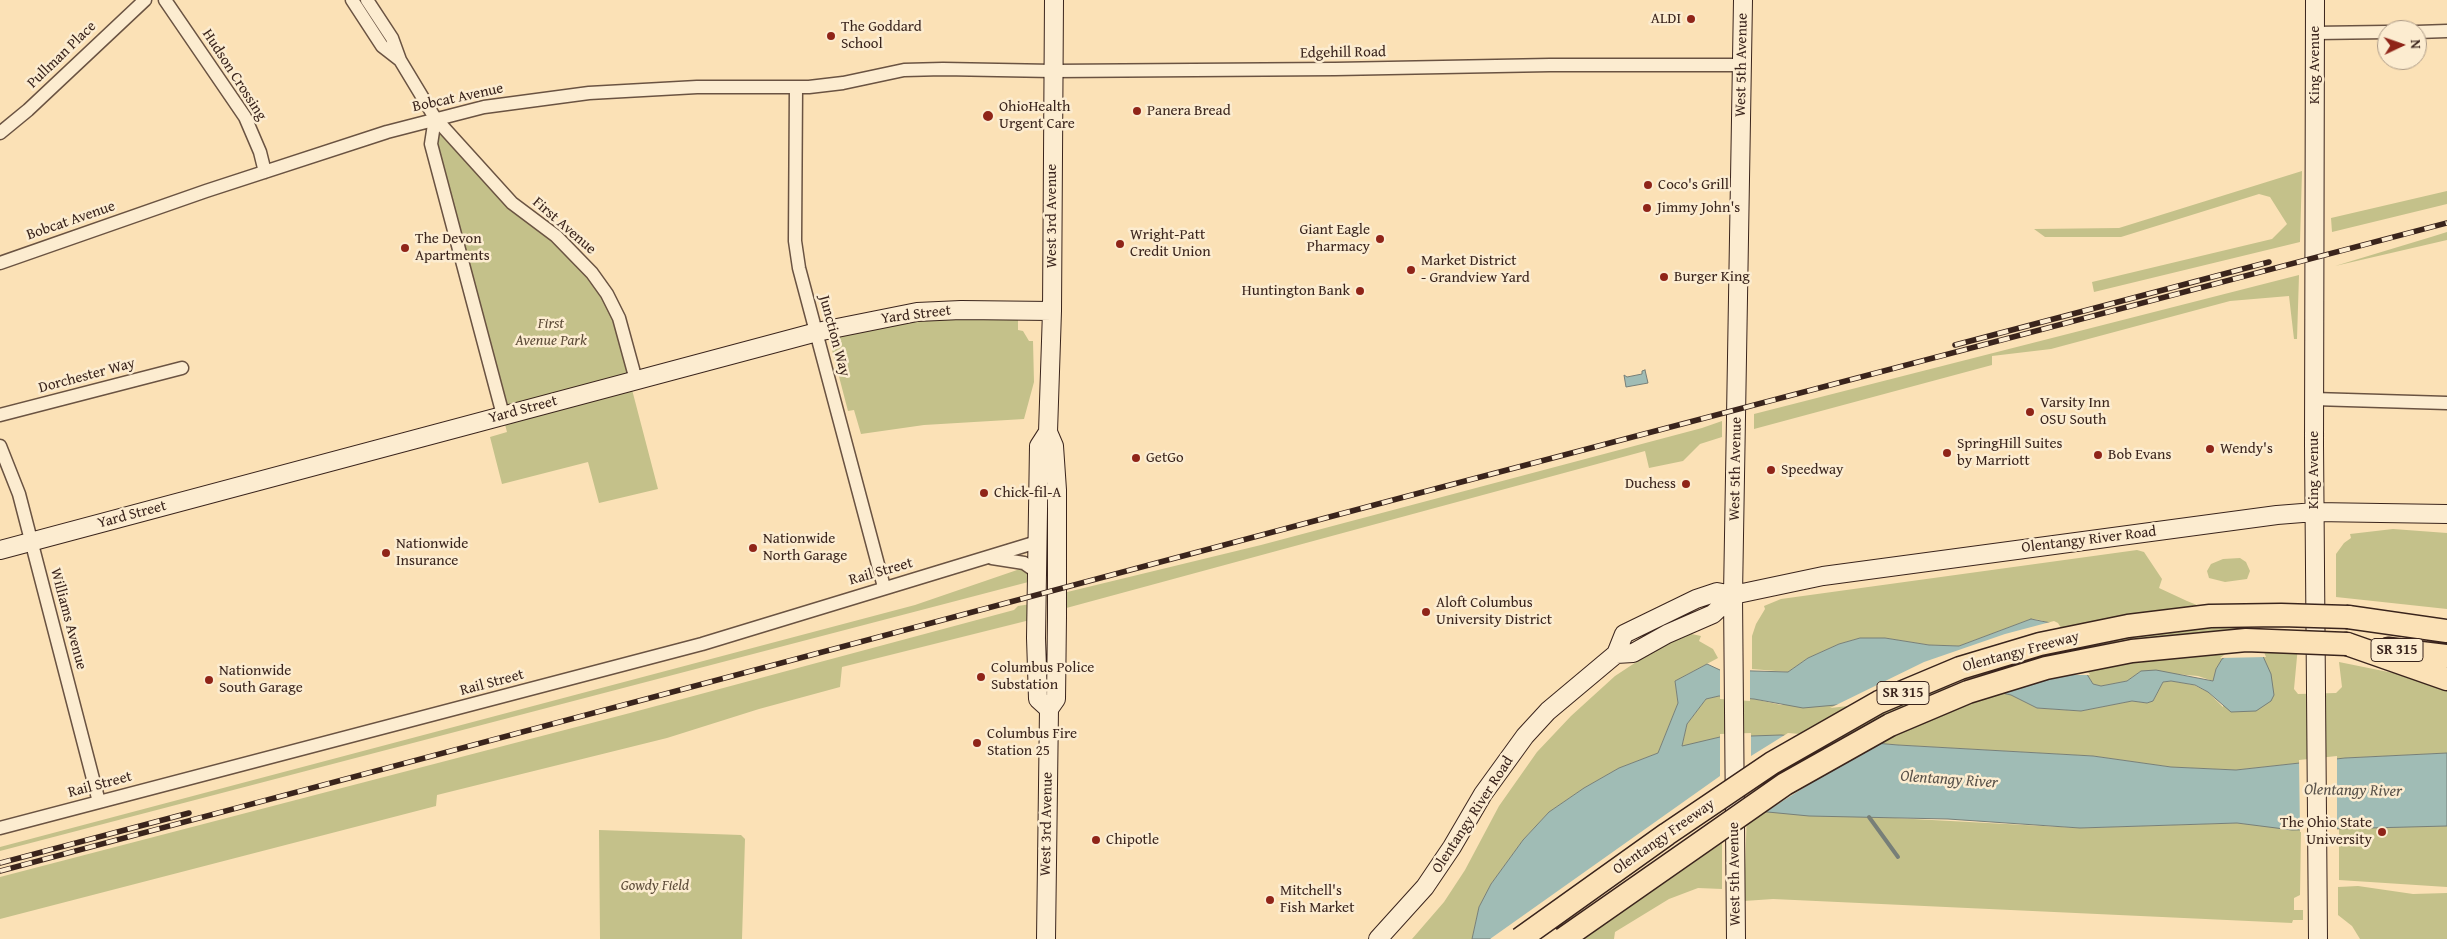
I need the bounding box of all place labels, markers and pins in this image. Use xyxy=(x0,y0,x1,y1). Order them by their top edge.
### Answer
place label: ALDI xyxy=(1651,10,1681,28)
marker: ALDI xyxy=(1685,13,1697,25)
place label: The Goddard School xyxy=(841,18,922,53)
marker: The Goddard School xyxy=(825,30,837,42)
place label: OhioHealth Urgent Care xyxy=(999,98,1075,133)
place label: Panera Bread xyxy=(1147,102,1231,120)
marker: Panera Bread xyxy=(1131,105,1143,117)
marker: OhioHealth Urgent Care xyxy=(981,109,995,123)
place label: Coco's Grill xyxy=(1658,176,1729,194)
marker: Coco's Grill xyxy=(1642,179,1654,191)
place label: Jimmy John's xyxy=(1657,199,1740,217)
marker: Jimmy John's xyxy=(1641,202,1653,214)
place label: Giant Eagle Pharmacy xyxy=(1299,221,1370,256)
place label: Wright-Patt Credit Union xyxy=(1130,226,1211,261)
place label: The Devon Apartments xyxy=(415,230,490,265)
marker: Giant Eagle Pharmacy xyxy=(1374,233,1386,245)
marker: Wright-Patt Credit Union xyxy=(1114,238,1126,250)
marker: The Devon Apartments xyxy=(399,242,411,254)
place label: Market District - Grandview Yard xyxy=(1421,252,1530,287)
marker: Market District - Grandview Yard xyxy=(1405,264,1417,276)
place label: Burger King xyxy=(1674,268,1750,286)
marker: Burger King xyxy=(1658,271,1670,283)
place label: Huntington Bank xyxy=(1242,282,1350,300)
marker: Huntington Bank xyxy=(1354,285,1366,297)
place label: Varsity Inn OSU South xyxy=(2040,394,2110,429)
marker: Varsity Inn OSU South xyxy=(2024,406,2036,418)
place label: SpringHill Suites by Marriott xyxy=(1957,435,2063,470)
place label: Wendy's xyxy=(2220,440,2273,458)
marker: Wendy's xyxy=(2204,443,2216,455)
place label: Bob Evans xyxy=(2108,446,2171,464)
marker: SpringHill Suites by Marriott xyxy=(1941,447,1953,459)
place label: GetGo xyxy=(1146,449,1184,467)
marker: Bob Evans xyxy=(2092,449,2104,461)
marker: GetGo xyxy=(1130,452,1142,464)
place label: Speedway xyxy=(1781,461,1843,479)
marker: Speedway xyxy=(1765,464,1777,476)
place label: Duchess xyxy=(1625,475,1676,493)
marker: Duchess xyxy=(1680,478,1692,490)
place label: Chick-fil-A xyxy=(994,484,1061,502)
marker: Chick-fil-A xyxy=(978,487,990,499)
place label: Nationwide North Garage xyxy=(763,530,847,565)
place label: Nationwide Insurance xyxy=(396,535,468,570)
marker: Nationwide North Garage xyxy=(747,542,759,554)
marker: Nationwide Insurance xyxy=(380,547,392,559)
place label: Aloft Columbus University District xyxy=(1436,594,1552,629)
marker: Aloft Columbus University District xyxy=(1420,606,1432,618)
place label: Columbus Police Substation xyxy=(991,659,1094,694)
place label: Nationwide South Garage xyxy=(219,662,303,697)
marker: Columbus Police Substation xyxy=(975,671,987,683)
marker: Nationwide South Garage xyxy=(203,674,215,686)
place label: Columbus Fire Station 25 xyxy=(987,725,1077,760)
marker: Columbus Fire Station 25 xyxy=(971,737,983,749)
place label: The Ohio State University xyxy=(2280,814,2372,849)
marker: The Ohio State University xyxy=(2376,826,2388,838)
place label: Chipotle xyxy=(1106,831,1159,849)
marker: Chipotle xyxy=(1090,834,1102,846)
place label: Mitchell's Fish Market xyxy=(1280,882,1354,917)
marker: Mitchell's Fish Market xyxy=(1264,894,1276,906)

